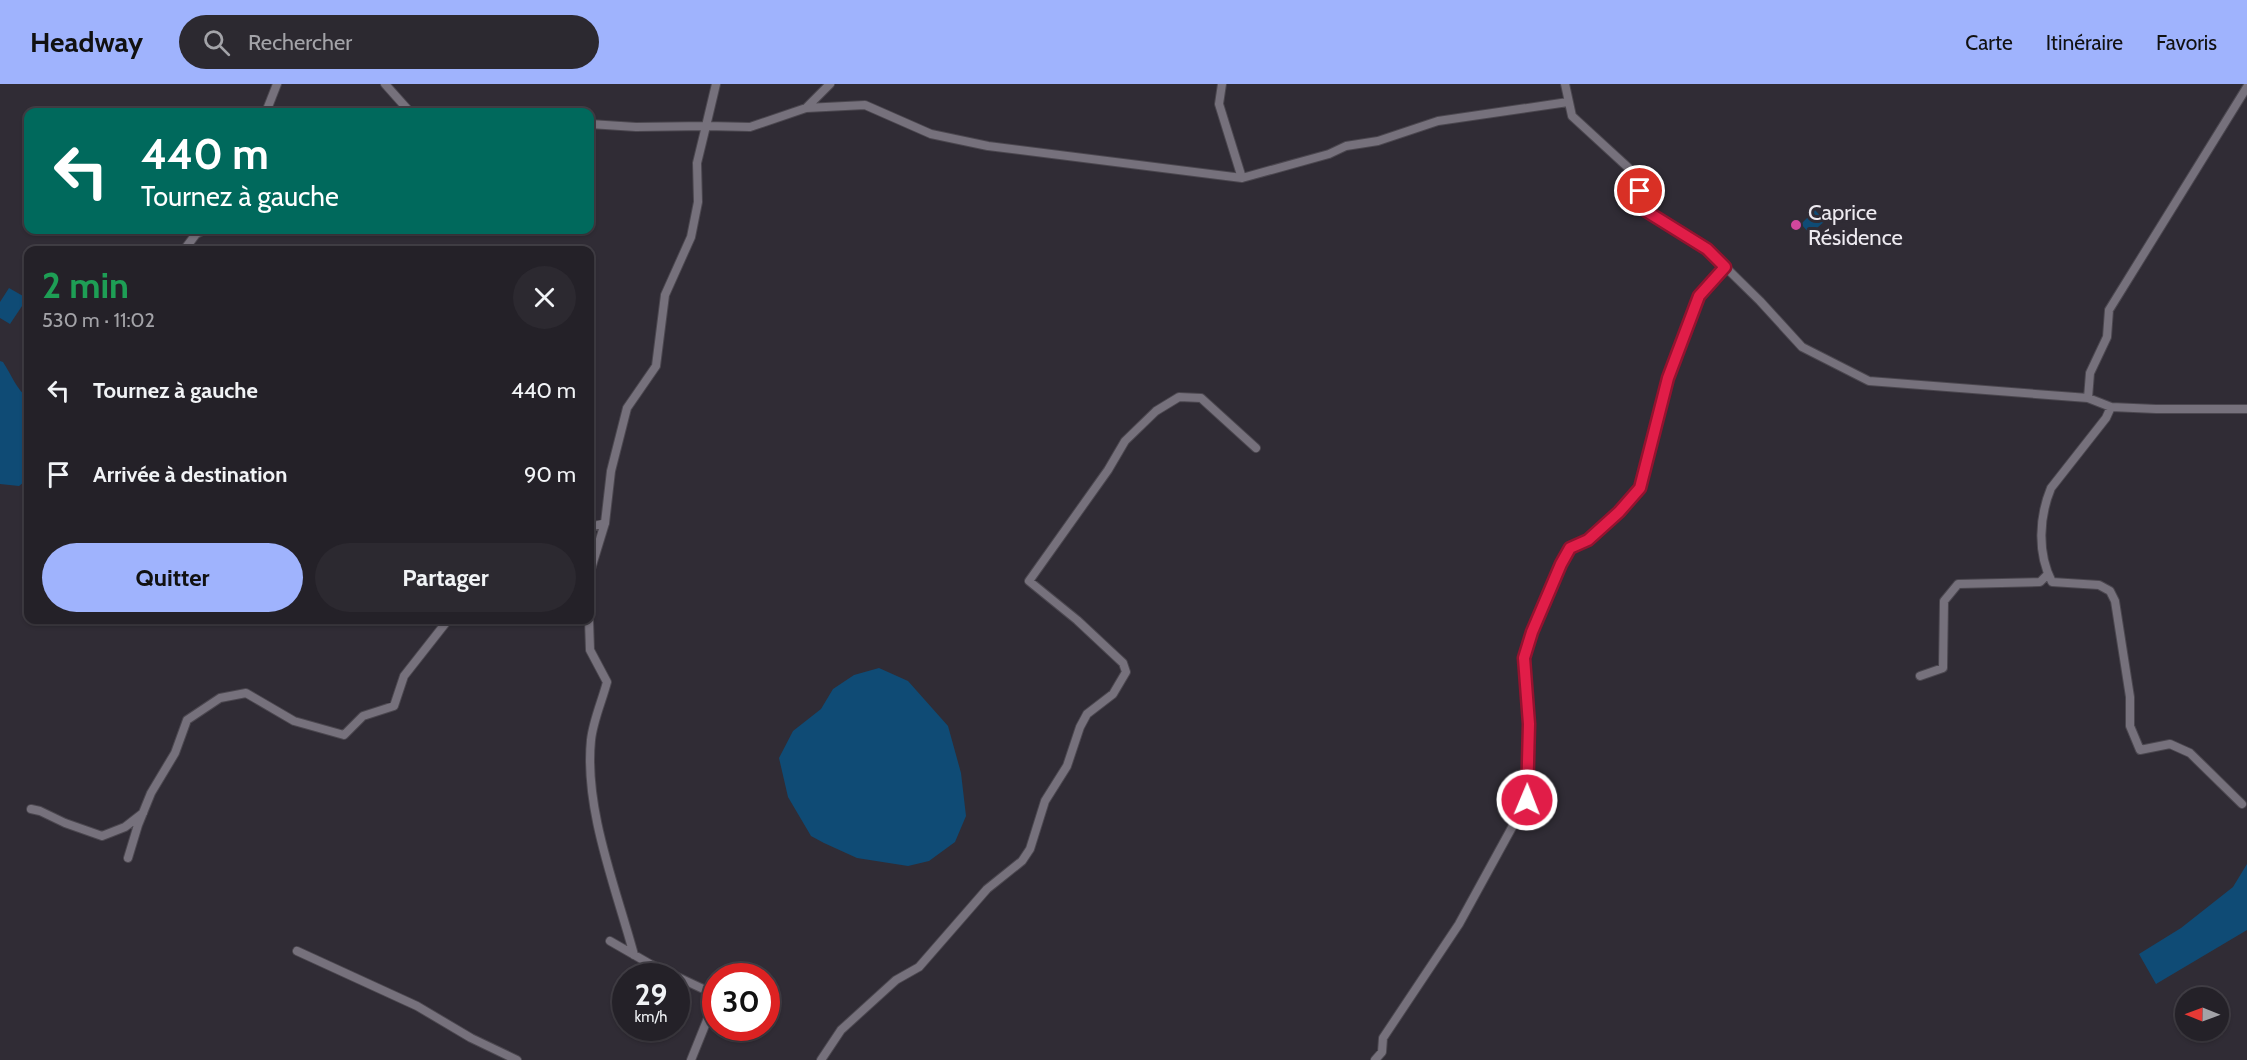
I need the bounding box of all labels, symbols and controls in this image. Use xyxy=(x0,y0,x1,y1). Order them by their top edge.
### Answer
search box xyxy=(179,15,599,69)
text: Headway xyxy=(30,25,143,59)
icon: search xyxy=(200,26,233,59)
text: Rechercher xyxy=(248,29,352,56)
text: Carte xyxy=(1965,30,2013,55)
text: Itinéraire xyxy=(2046,30,2123,55)
text: Favoris xyxy=(2156,30,2217,55)
text: 440 m xyxy=(141,128,269,180)
icon: left xyxy=(42,132,120,210)
pin xyxy=(1614,165,1665,216)
icon: arrive xyxy=(1623,174,1656,207)
text: Tournez à gauche xyxy=(141,180,339,213)
place label: Caprice Résidence xyxy=(1808,199,1903,251)
marker: Caprice Résidence xyxy=(1789,218,1803,232)
text: 2 min xyxy=(42,263,129,307)
button: close xyxy=(513,266,576,329)
text: 530 m · 11:02 xyxy=(42,308,155,332)
icon: left xyxy=(42,374,75,407)
text: Tournez à gauche xyxy=(93,377,258,404)
text: 440 m xyxy=(511,377,576,404)
icon: arrive xyxy=(42,458,75,491)
text: Arrivée à destination xyxy=(93,461,287,488)
text: 90 m xyxy=(524,461,576,488)
button: Quitter xyxy=(42,543,303,612)
button: Partager xyxy=(315,543,576,612)
position arrow xyxy=(1495,768,1559,832)
speed limit sign: 30 xyxy=(702,963,780,1041)
text: 29 xyxy=(635,976,667,1013)
north arrow xyxy=(2175,987,2229,1041)
map controls xyxy=(2175,987,2229,1041)
text: km/h xyxy=(635,1008,667,1026)

